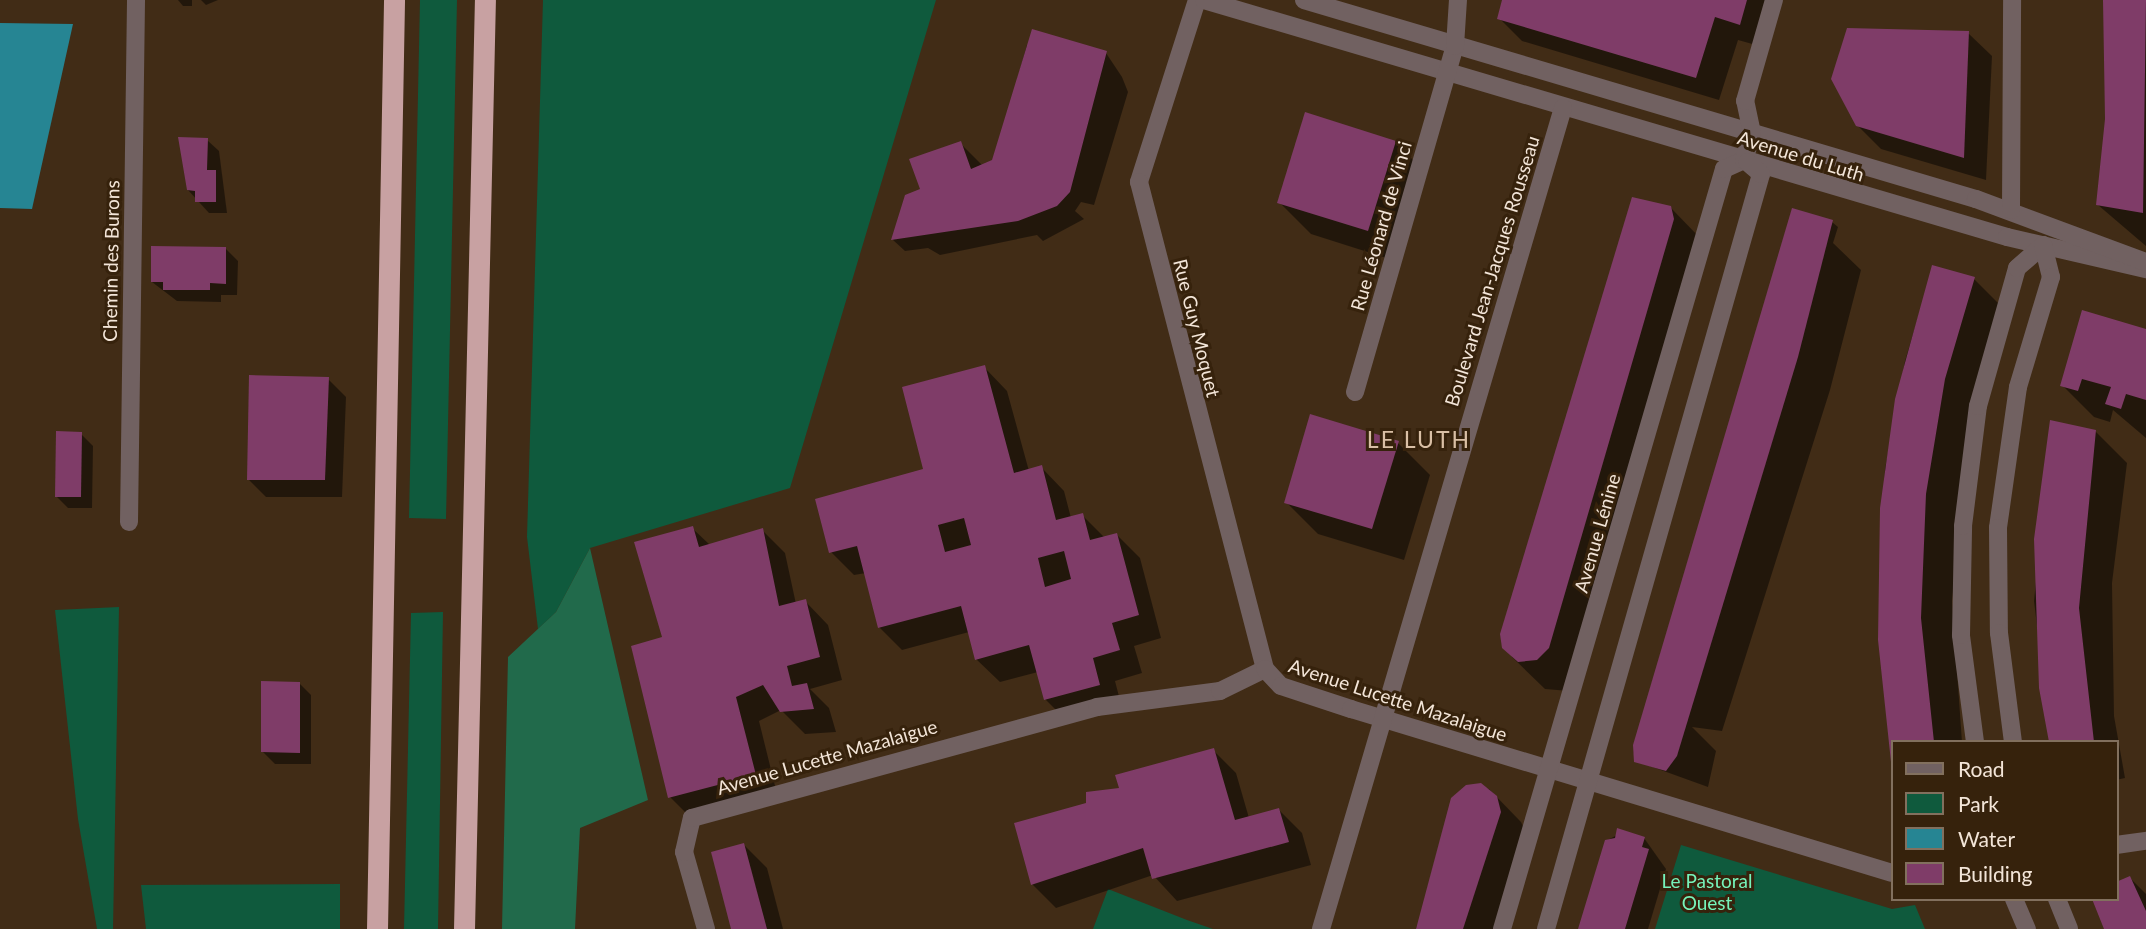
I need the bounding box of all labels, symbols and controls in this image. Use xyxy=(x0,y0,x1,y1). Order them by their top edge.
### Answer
street label: Avenue du Luth xyxy=(1735,126,1867,186)
street label: Boulevard Jean-Jacques Rousseau xyxy=(1440,133,1544,409)
street label: Rue Léonard de Vinci xyxy=(1346,138,1416,314)
street label: Chemin des Burons xyxy=(98,180,124,342)
street label: Rue Guy Moquet xyxy=(1169,256,1225,400)
district label: LE LUTH xyxy=(1368,425,1470,453)
street label: Avenue Lénine xyxy=(1569,471,1625,595)
street label: Avenue Lucette Mazalaigue xyxy=(1286,654,1510,746)
street label: Avenue Lucette Mazalaigue xyxy=(714,715,940,799)
legend xyxy=(1890,740,2118,901)
text: Road xyxy=(1958,756,2005,781)
text: Park xyxy=(1958,791,1999,816)
text: Water xyxy=(1958,826,2015,851)
text: Building xyxy=(1958,861,2033,886)
park label: Le Pastoral Ouest xyxy=(1662,870,1752,914)

